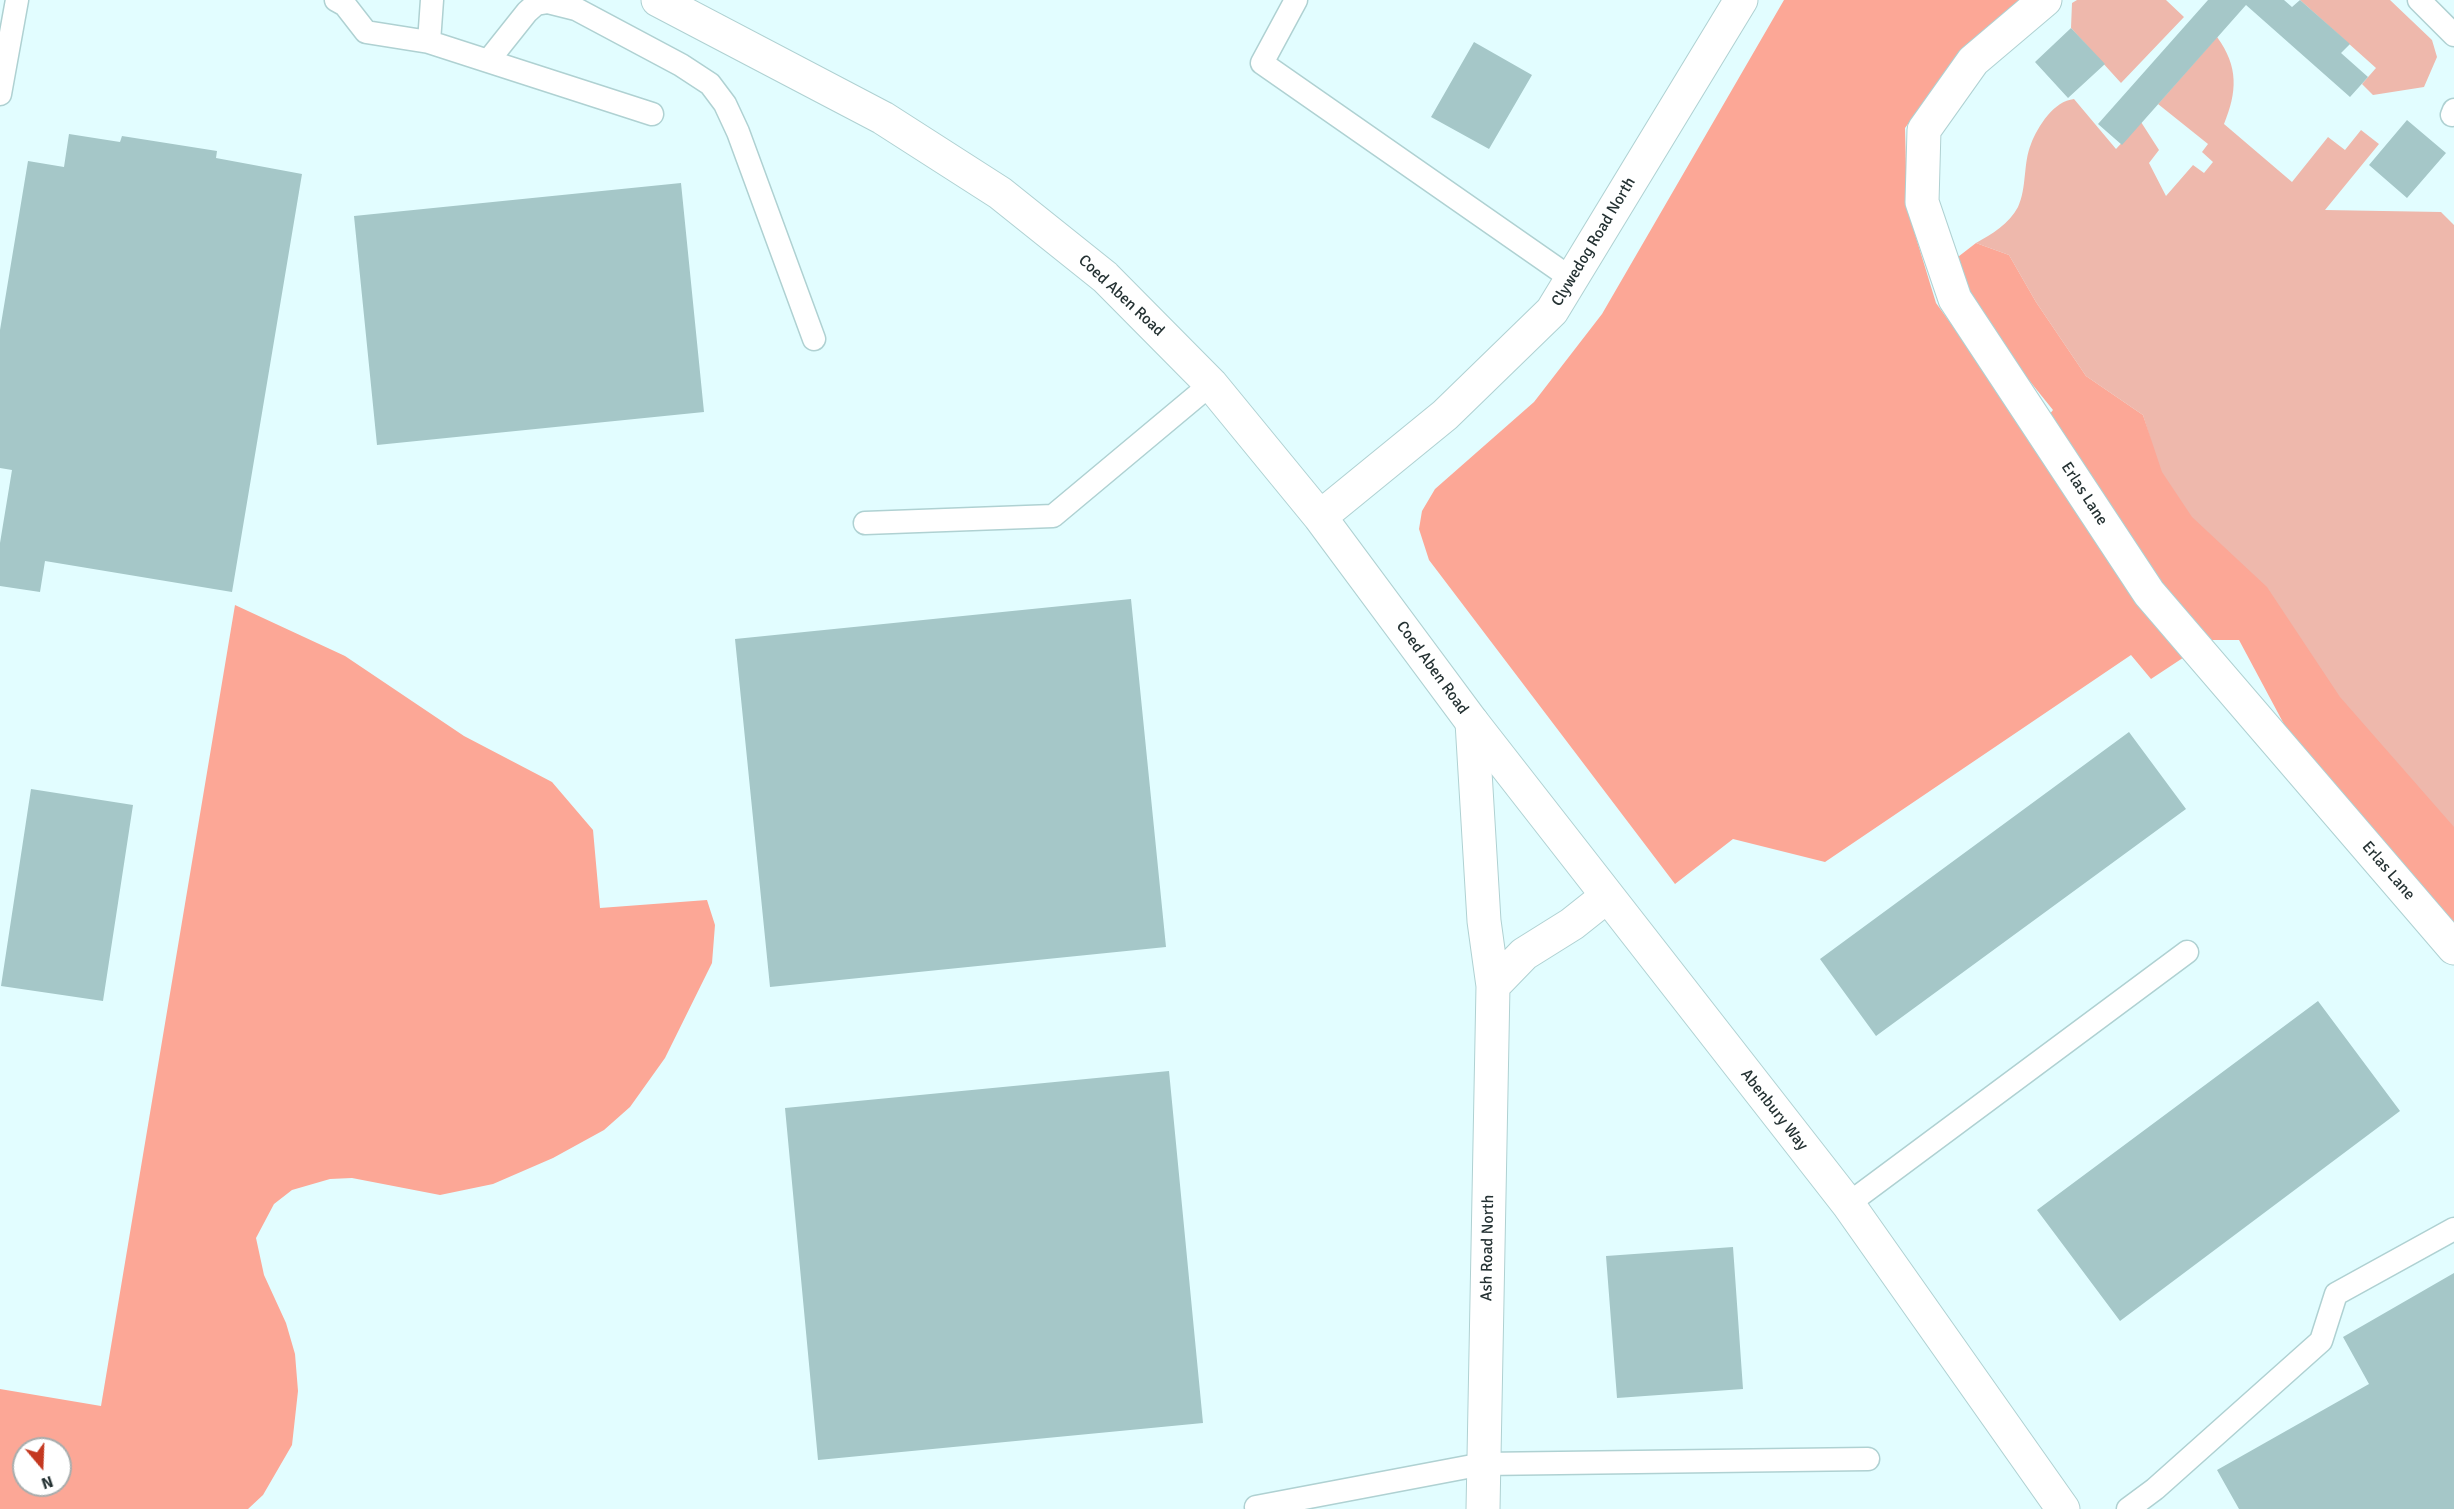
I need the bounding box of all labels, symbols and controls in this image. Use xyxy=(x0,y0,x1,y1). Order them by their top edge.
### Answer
street label: Clywedog Road North xyxy=(1548,174,1640,310)
street label: Coed Aben Road xyxy=(1074,251,1168,341)
street label: Erlas Lane xyxy=(2057,459,2111,529)
street label: Coed Aben Road xyxy=(1392,618,1472,718)
street label: Erlas Lane xyxy=(2357,838,2419,904)
street label: Abenbury Way xyxy=(1736,1066,1812,1154)
street label: Ash Road North xyxy=(1477,1195,1499,1301)
north arrow xyxy=(12,1437,72,1497)
text: N xyxy=(39,1471,56,1493)

